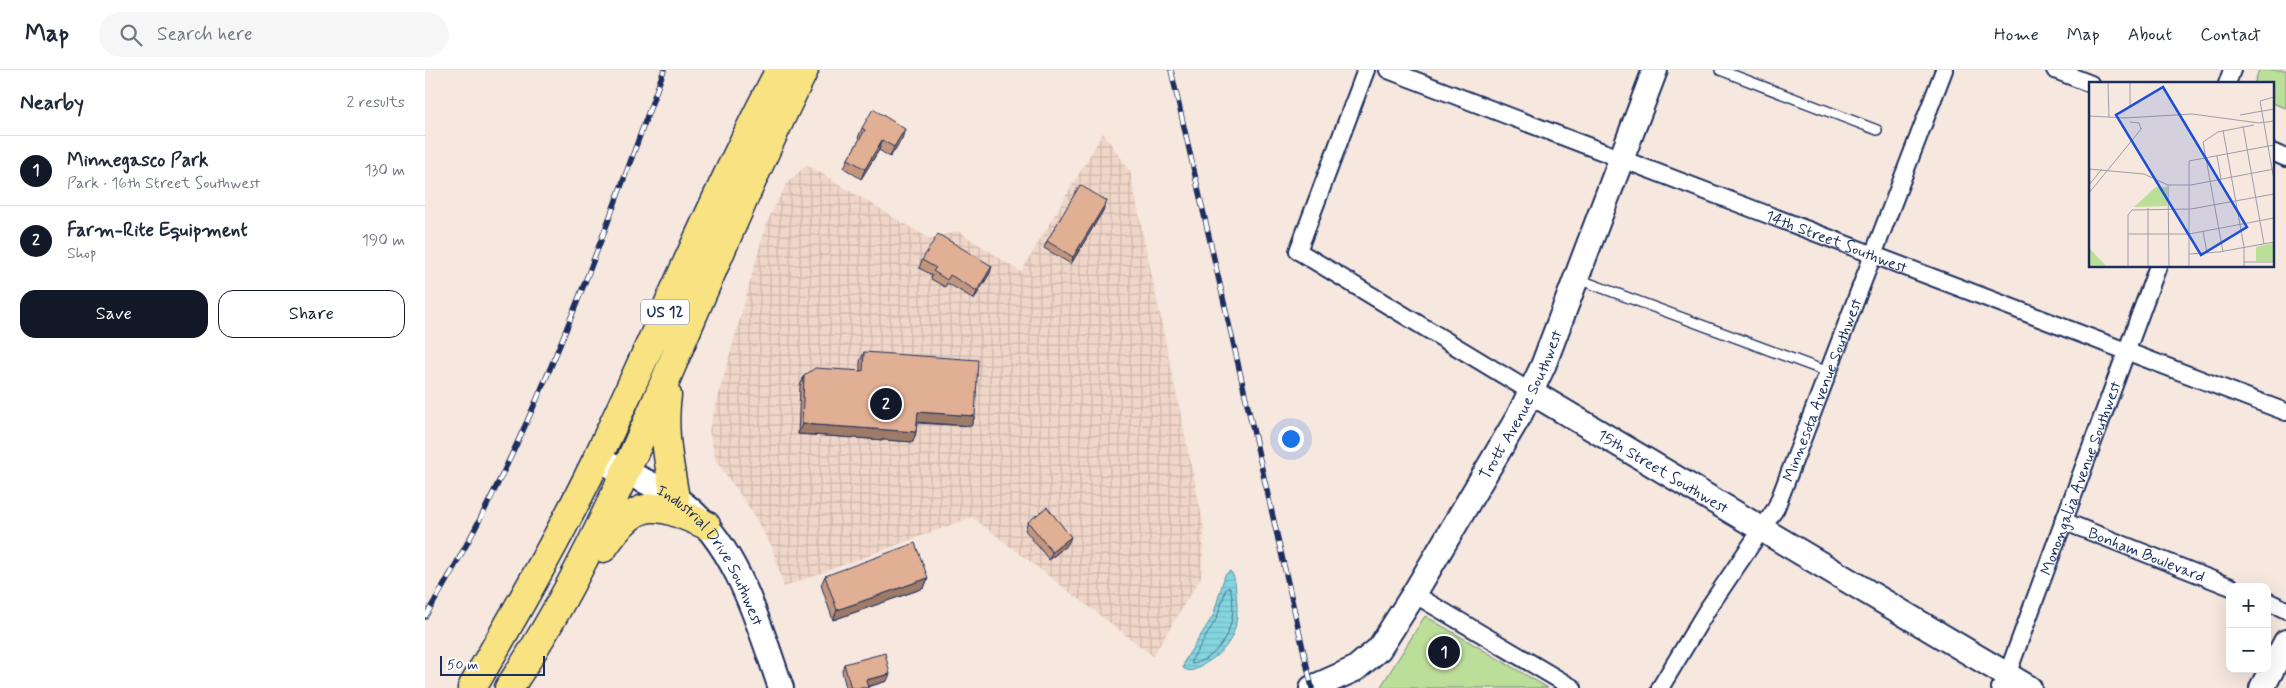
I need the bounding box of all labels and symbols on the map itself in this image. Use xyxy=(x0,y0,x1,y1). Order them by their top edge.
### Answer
inset map xyxy=(2089,82,2273,268)
street label: 14th Street Southwest xyxy=(1762,206,1910,279)
street label: Minnesota Avenue Southwest xyxy=(1778,296,1867,485)
road number: US 12 xyxy=(641,300,689,324)
street label: Trott Avenue Southwest xyxy=(1475,327,1568,484)
street label: Monongalia Avenue Southwest xyxy=(2036,378,2127,578)
pin: 2 xyxy=(870,385,902,423)
street label: 15th Street Southwest xyxy=(1593,425,1732,519)
your location xyxy=(1278,426,1304,452)
street label: Industrial Drive Southwest xyxy=(653,480,768,629)
street label: Bonham Boulevard xyxy=(2085,523,2208,588)
pin: 1 xyxy=(1428,633,1460,671)
scale bar xyxy=(440,653,545,676)

